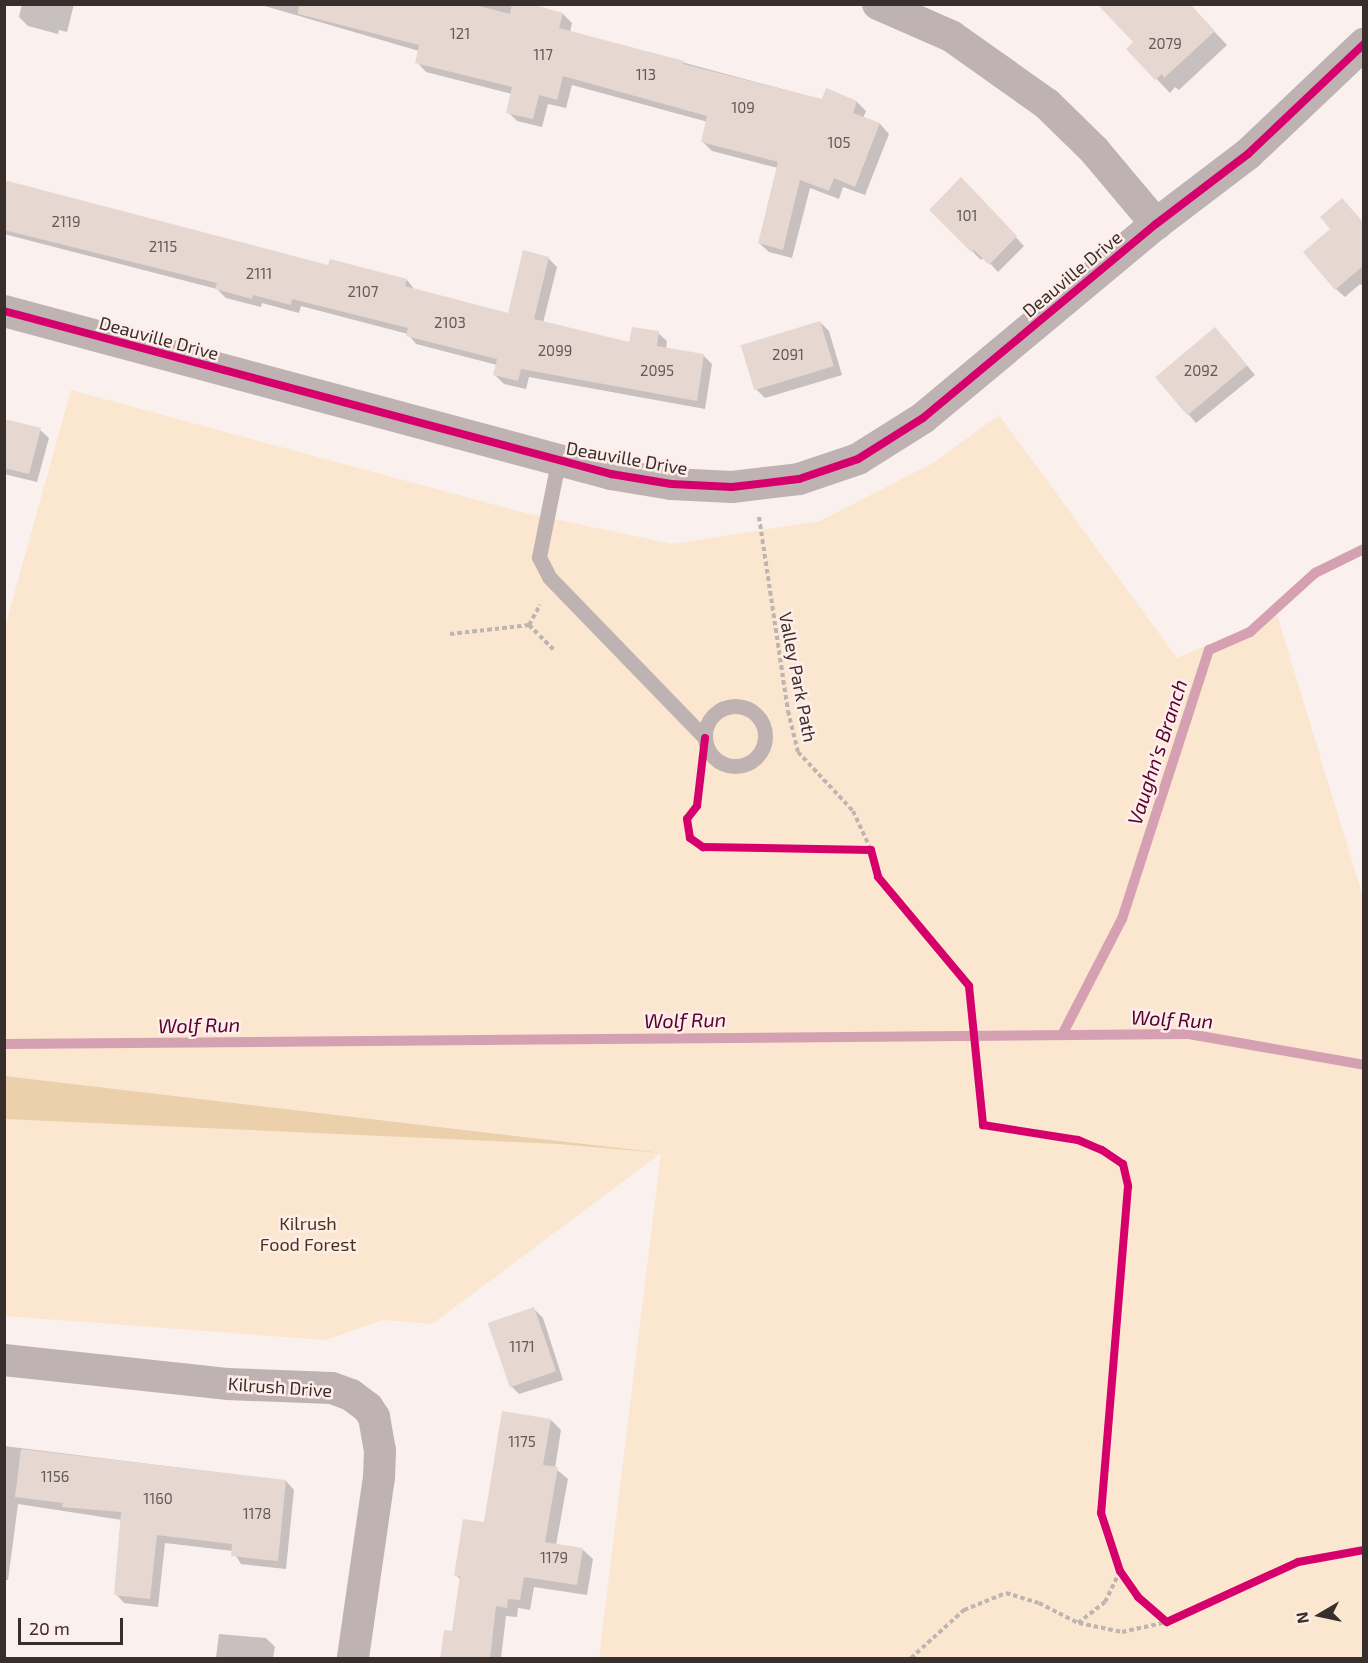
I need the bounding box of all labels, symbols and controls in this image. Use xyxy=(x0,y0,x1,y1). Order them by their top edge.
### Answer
house number: 121 xyxy=(450,25,470,43)
house number: 2079 xyxy=(1148,35,1182,53)
house number: 117 xyxy=(533,46,553,64)
house number: 113 xyxy=(636,66,656,84)
house number: 109 xyxy=(731,99,755,117)
house number: 105 xyxy=(827,134,851,152)
house number: 101 xyxy=(957,207,977,225)
house number: 2119 xyxy=(52,213,80,231)
street label: Deauville Drive xyxy=(1018,226,1126,322)
house number: 2115 xyxy=(149,238,177,256)
house number: 2111 xyxy=(246,265,272,283)
house number: 2107 xyxy=(347,283,379,301)
street label: Deauville Drive xyxy=(97,312,221,364)
house number: 2103 xyxy=(434,314,466,332)
house number: 2099 xyxy=(538,342,572,360)
house number: 2091 xyxy=(772,346,804,364)
house number: 2095 xyxy=(640,362,674,380)
house number: 2092 xyxy=(1184,362,1218,380)
street label: Deauville Drive xyxy=(565,437,689,479)
street label: Valley Park Path xyxy=(775,610,821,744)
water label: Vaughn's Branch xyxy=(1122,676,1192,828)
water label: Wolf Run xyxy=(1130,1005,1214,1033)
water label: Wolf Run xyxy=(643,1007,727,1033)
water label: Wolf Run xyxy=(157,1012,241,1038)
park label: Kilrush Food Forest xyxy=(260,1213,356,1256)
house number: 1171 xyxy=(509,1338,535,1356)
street label: Kilrush Drive xyxy=(227,1373,333,1401)
house number: 1175 xyxy=(508,1433,536,1451)
house number: 1156 xyxy=(41,1468,69,1486)
house number: 1160 xyxy=(143,1490,173,1508)
house number: 1178 xyxy=(243,1505,271,1523)
house number: 1179 xyxy=(540,1549,568,1567)
north arrow xyxy=(1290,1585,1350,1645)
scale bar xyxy=(21,1606,126,1644)
text: N xyxy=(1291,1611,1312,1625)
text: 20 m xyxy=(29,1617,70,1639)

